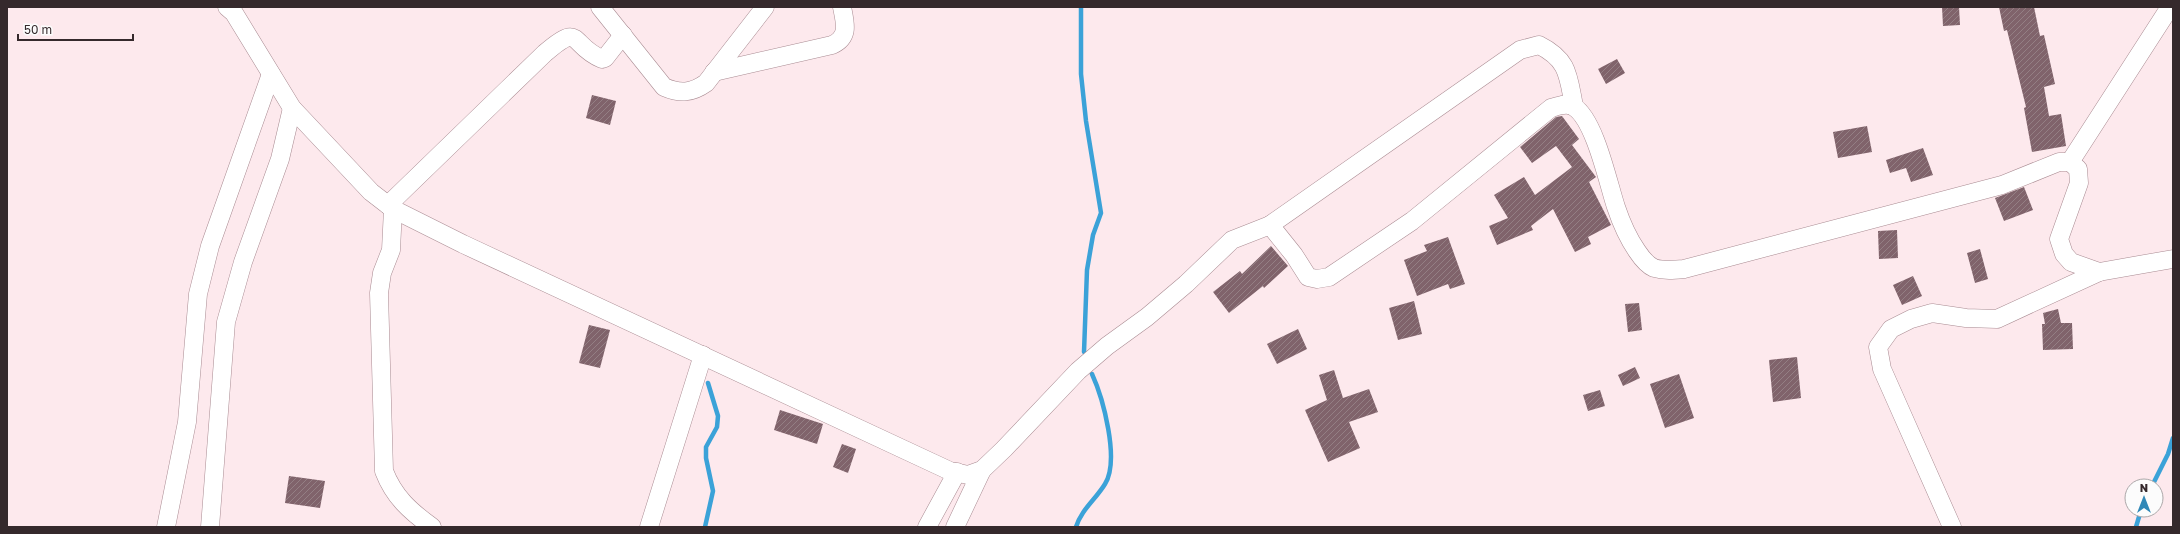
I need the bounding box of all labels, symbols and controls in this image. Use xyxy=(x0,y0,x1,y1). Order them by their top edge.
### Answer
scale bar xyxy=(18,16,133,42)
text: 50 m xyxy=(24,22,52,37)
north arrow xyxy=(2124,478,2164,518)
text: N xyxy=(2140,481,2148,494)

